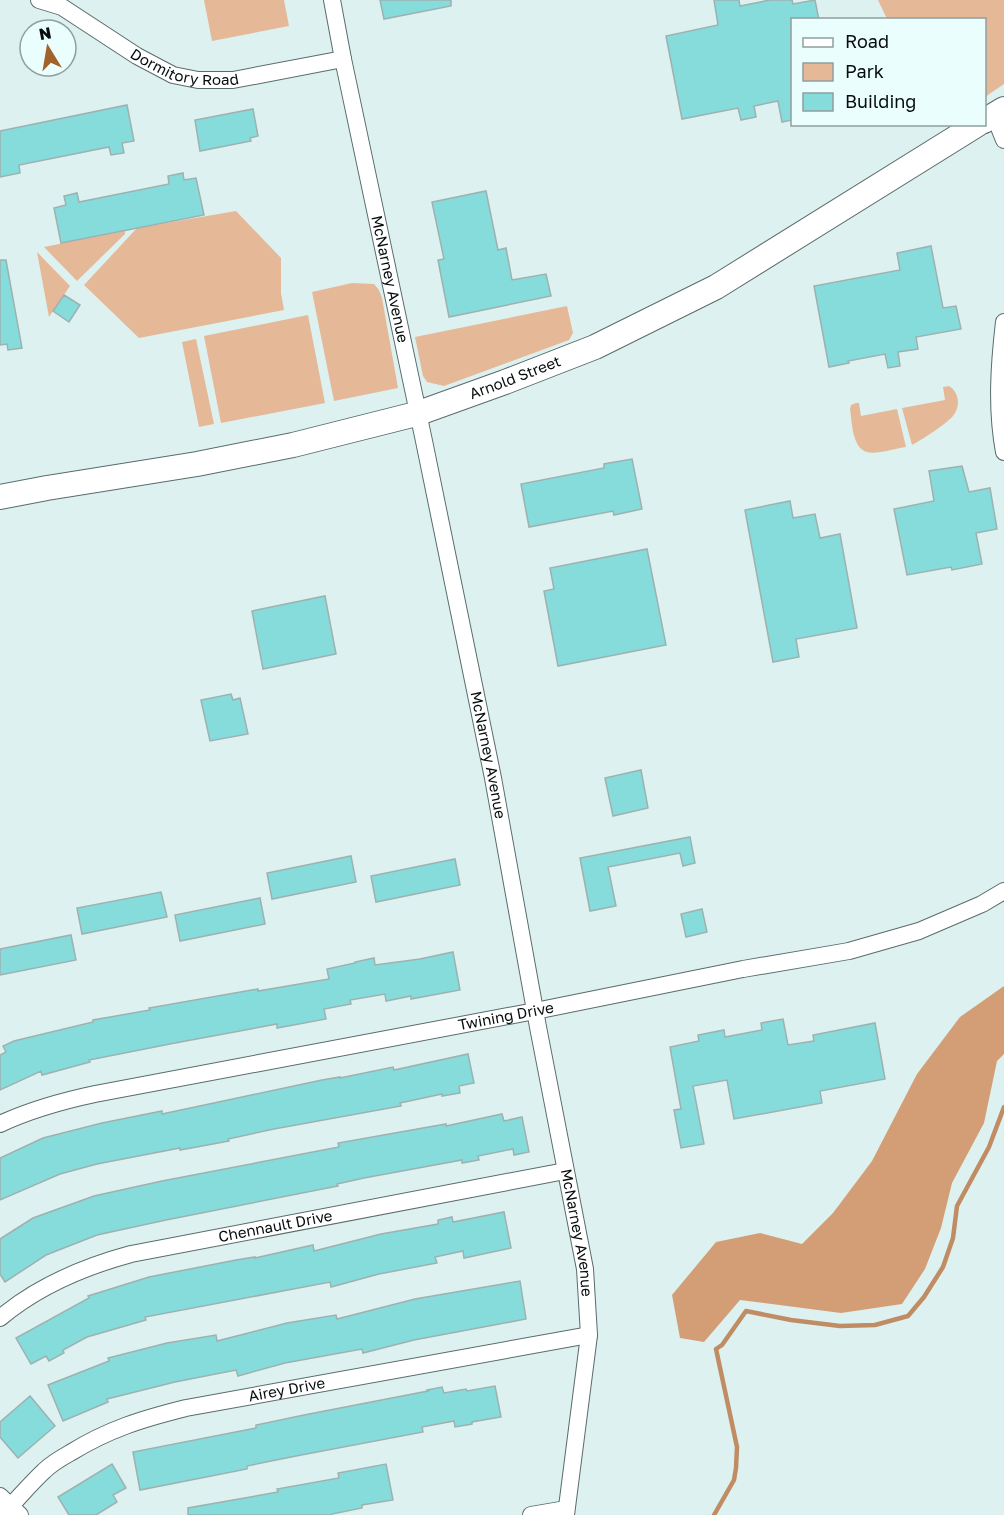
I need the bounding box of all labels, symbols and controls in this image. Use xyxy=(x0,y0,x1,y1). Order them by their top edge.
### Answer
north arrow xyxy=(18,18,78,78)
legend xyxy=(791,18,986,126)
text: N xyxy=(37,22,53,44)
text: Road xyxy=(845,30,889,52)
street label: Dormitory Road xyxy=(127,44,240,89)
text: Park xyxy=(845,60,884,82)
text: Building xyxy=(845,90,916,112)
street label: McNarney Avenue xyxy=(368,214,413,344)
street label: Arnold Street xyxy=(467,351,563,402)
street label: McNarney Avenue xyxy=(467,689,510,820)
street label: Twining Drive xyxy=(456,997,555,1033)
street label: McNarney Avenue xyxy=(558,1167,597,1297)
street label: Chennault Drive xyxy=(217,1206,334,1245)
street label: Airey Drive xyxy=(247,1373,327,1405)

